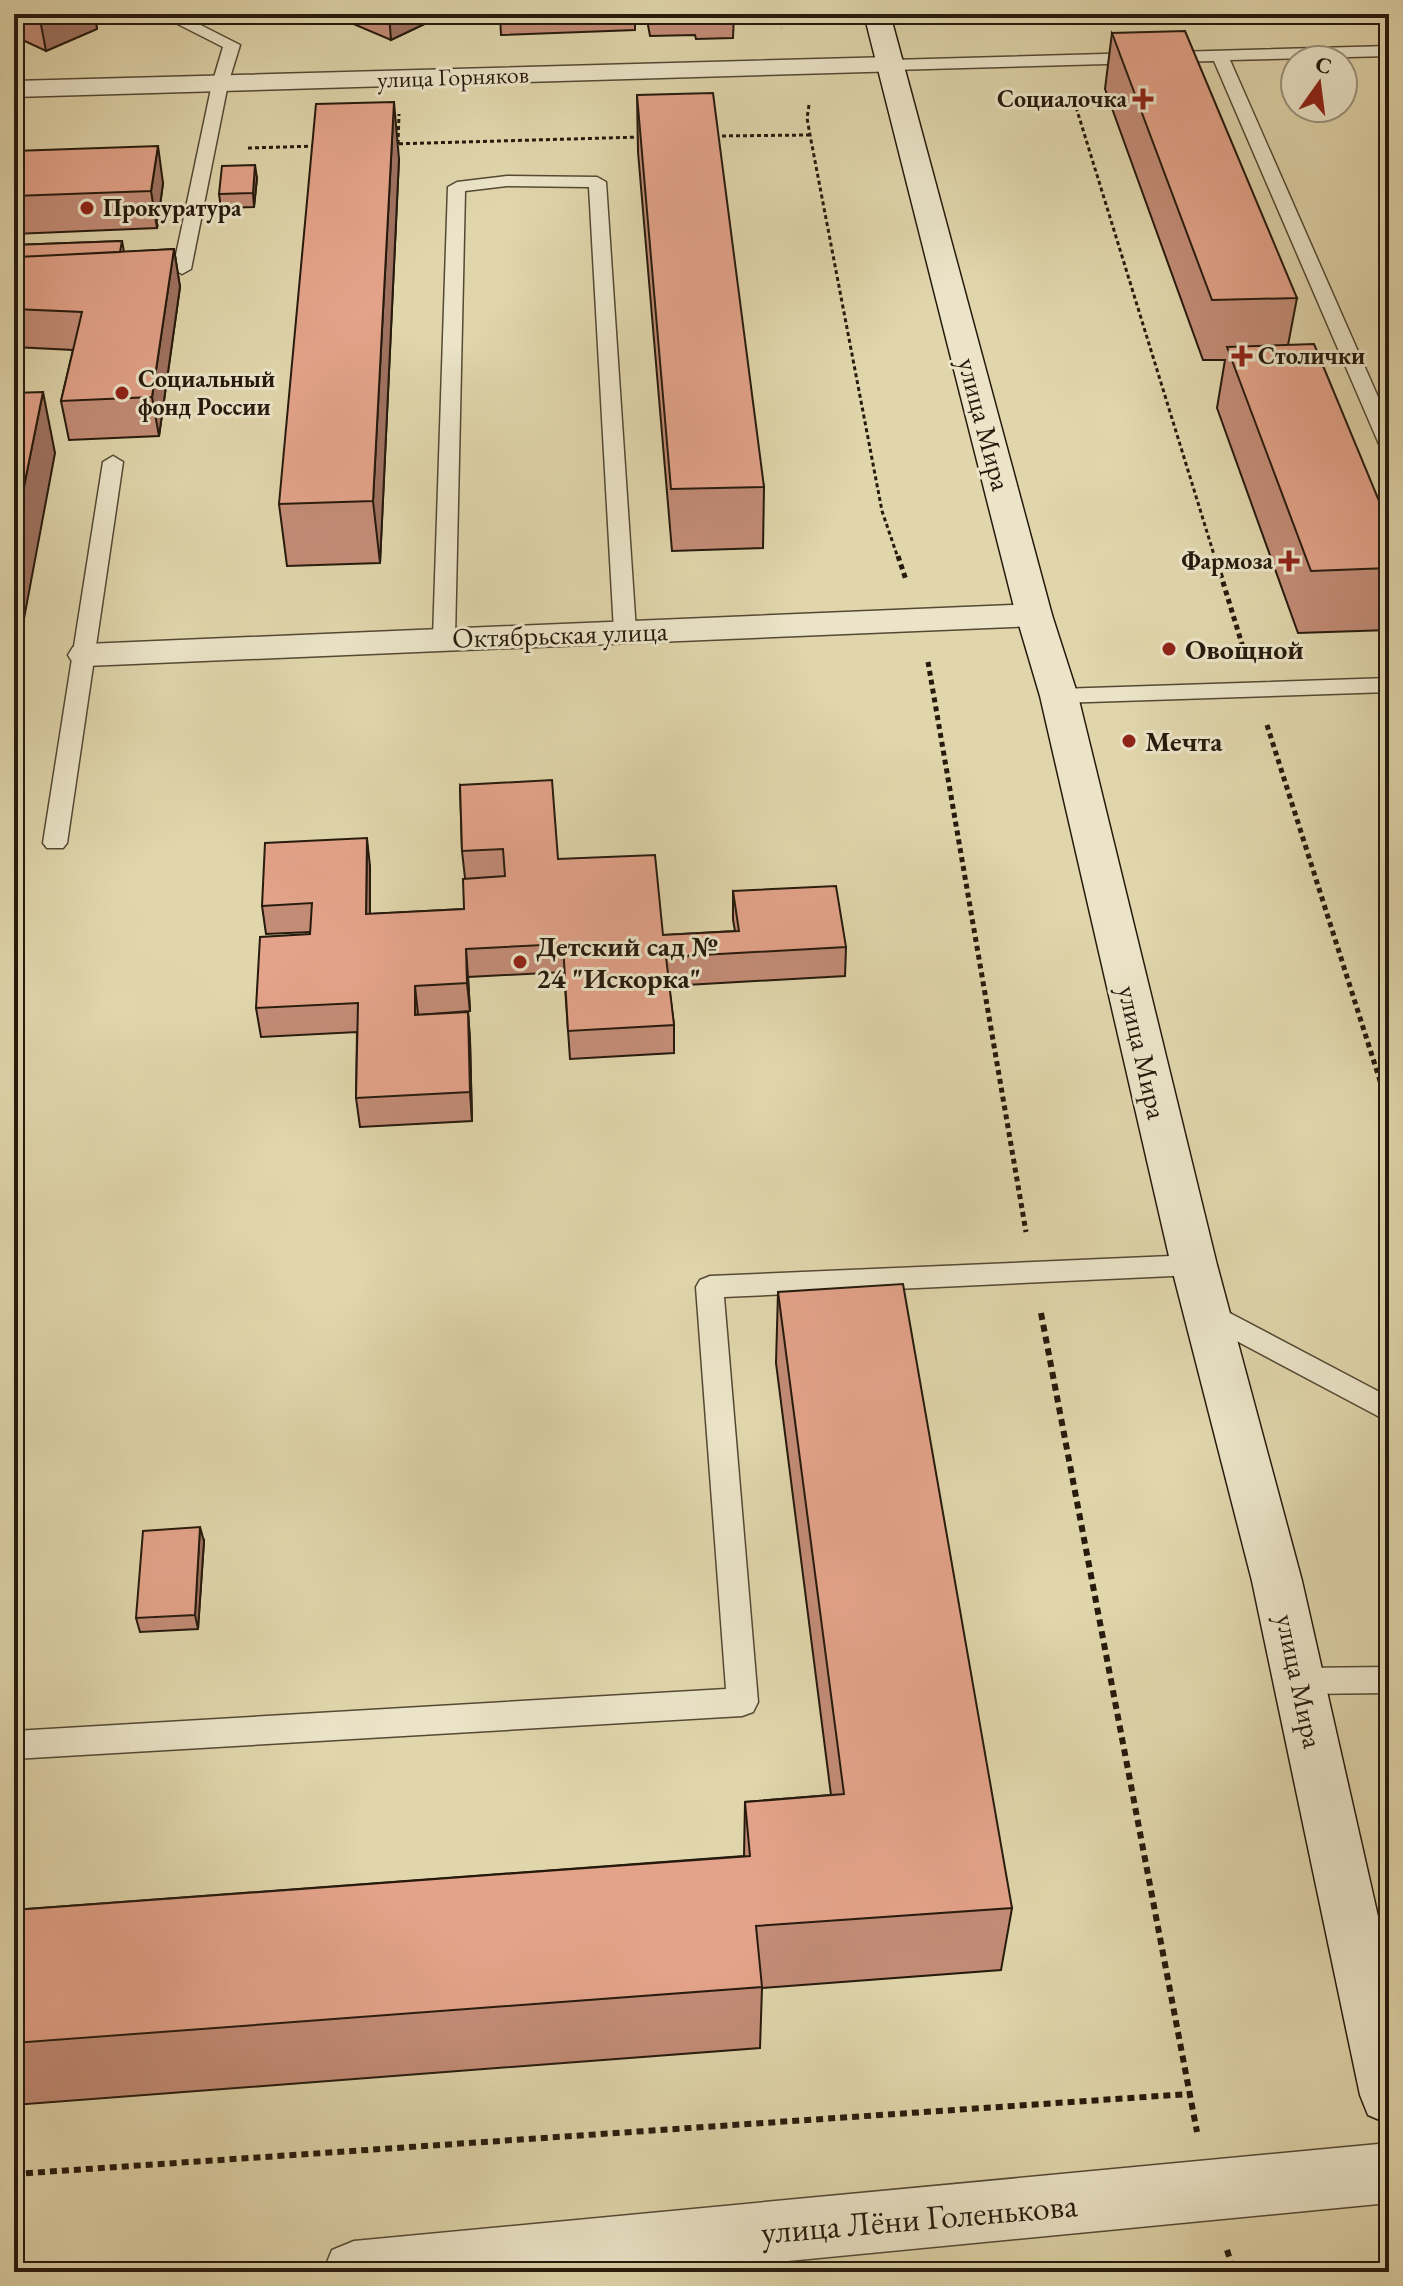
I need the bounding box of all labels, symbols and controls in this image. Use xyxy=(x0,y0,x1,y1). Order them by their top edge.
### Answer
north arrow xyxy=(1279,44,1359,124)
text: С xyxy=(1313,49,1335,81)
street label: улица Горняков xyxy=(377,58,529,95)
place label: Социалочка xyxy=(997,83,1127,114)
marker: Социалочка xyxy=(1134,90,1152,108)
place label: Прокуратура xyxy=(103,192,242,224)
marker: Прокуратура xyxy=(78,199,96,217)
place label: Столички xyxy=(1258,340,1365,371)
marker: Столички xyxy=(1233,347,1251,365)
street label: улица Мира xyxy=(950,354,1020,495)
place label: Социальный фонд России xyxy=(138,363,275,422)
marker: Социальный фонд России xyxy=(113,384,131,402)
place label: Фармоза xyxy=(1181,545,1273,576)
marker: Фармоза xyxy=(1280,552,1298,570)
street label: Октябрьская улица xyxy=(452,612,669,656)
place label: Овощной xyxy=(1185,631,1304,667)
marker: Овощной xyxy=(1160,640,1178,658)
place label: Мечта xyxy=(1145,723,1223,759)
marker: Мечта xyxy=(1120,732,1138,750)
place label: Детский сад № 24 "Искорка" xyxy=(536,928,718,996)
marker: Детский сад № 24 "Искорка" xyxy=(511,953,529,971)
street label: улица Мира xyxy=(1110,982,1176,1123)
street label: улица Мира xyxy=(1268,1611,1332,1752)
street label: улица Лёни Голенькова xyxy=(759,2182,1080,2254)

